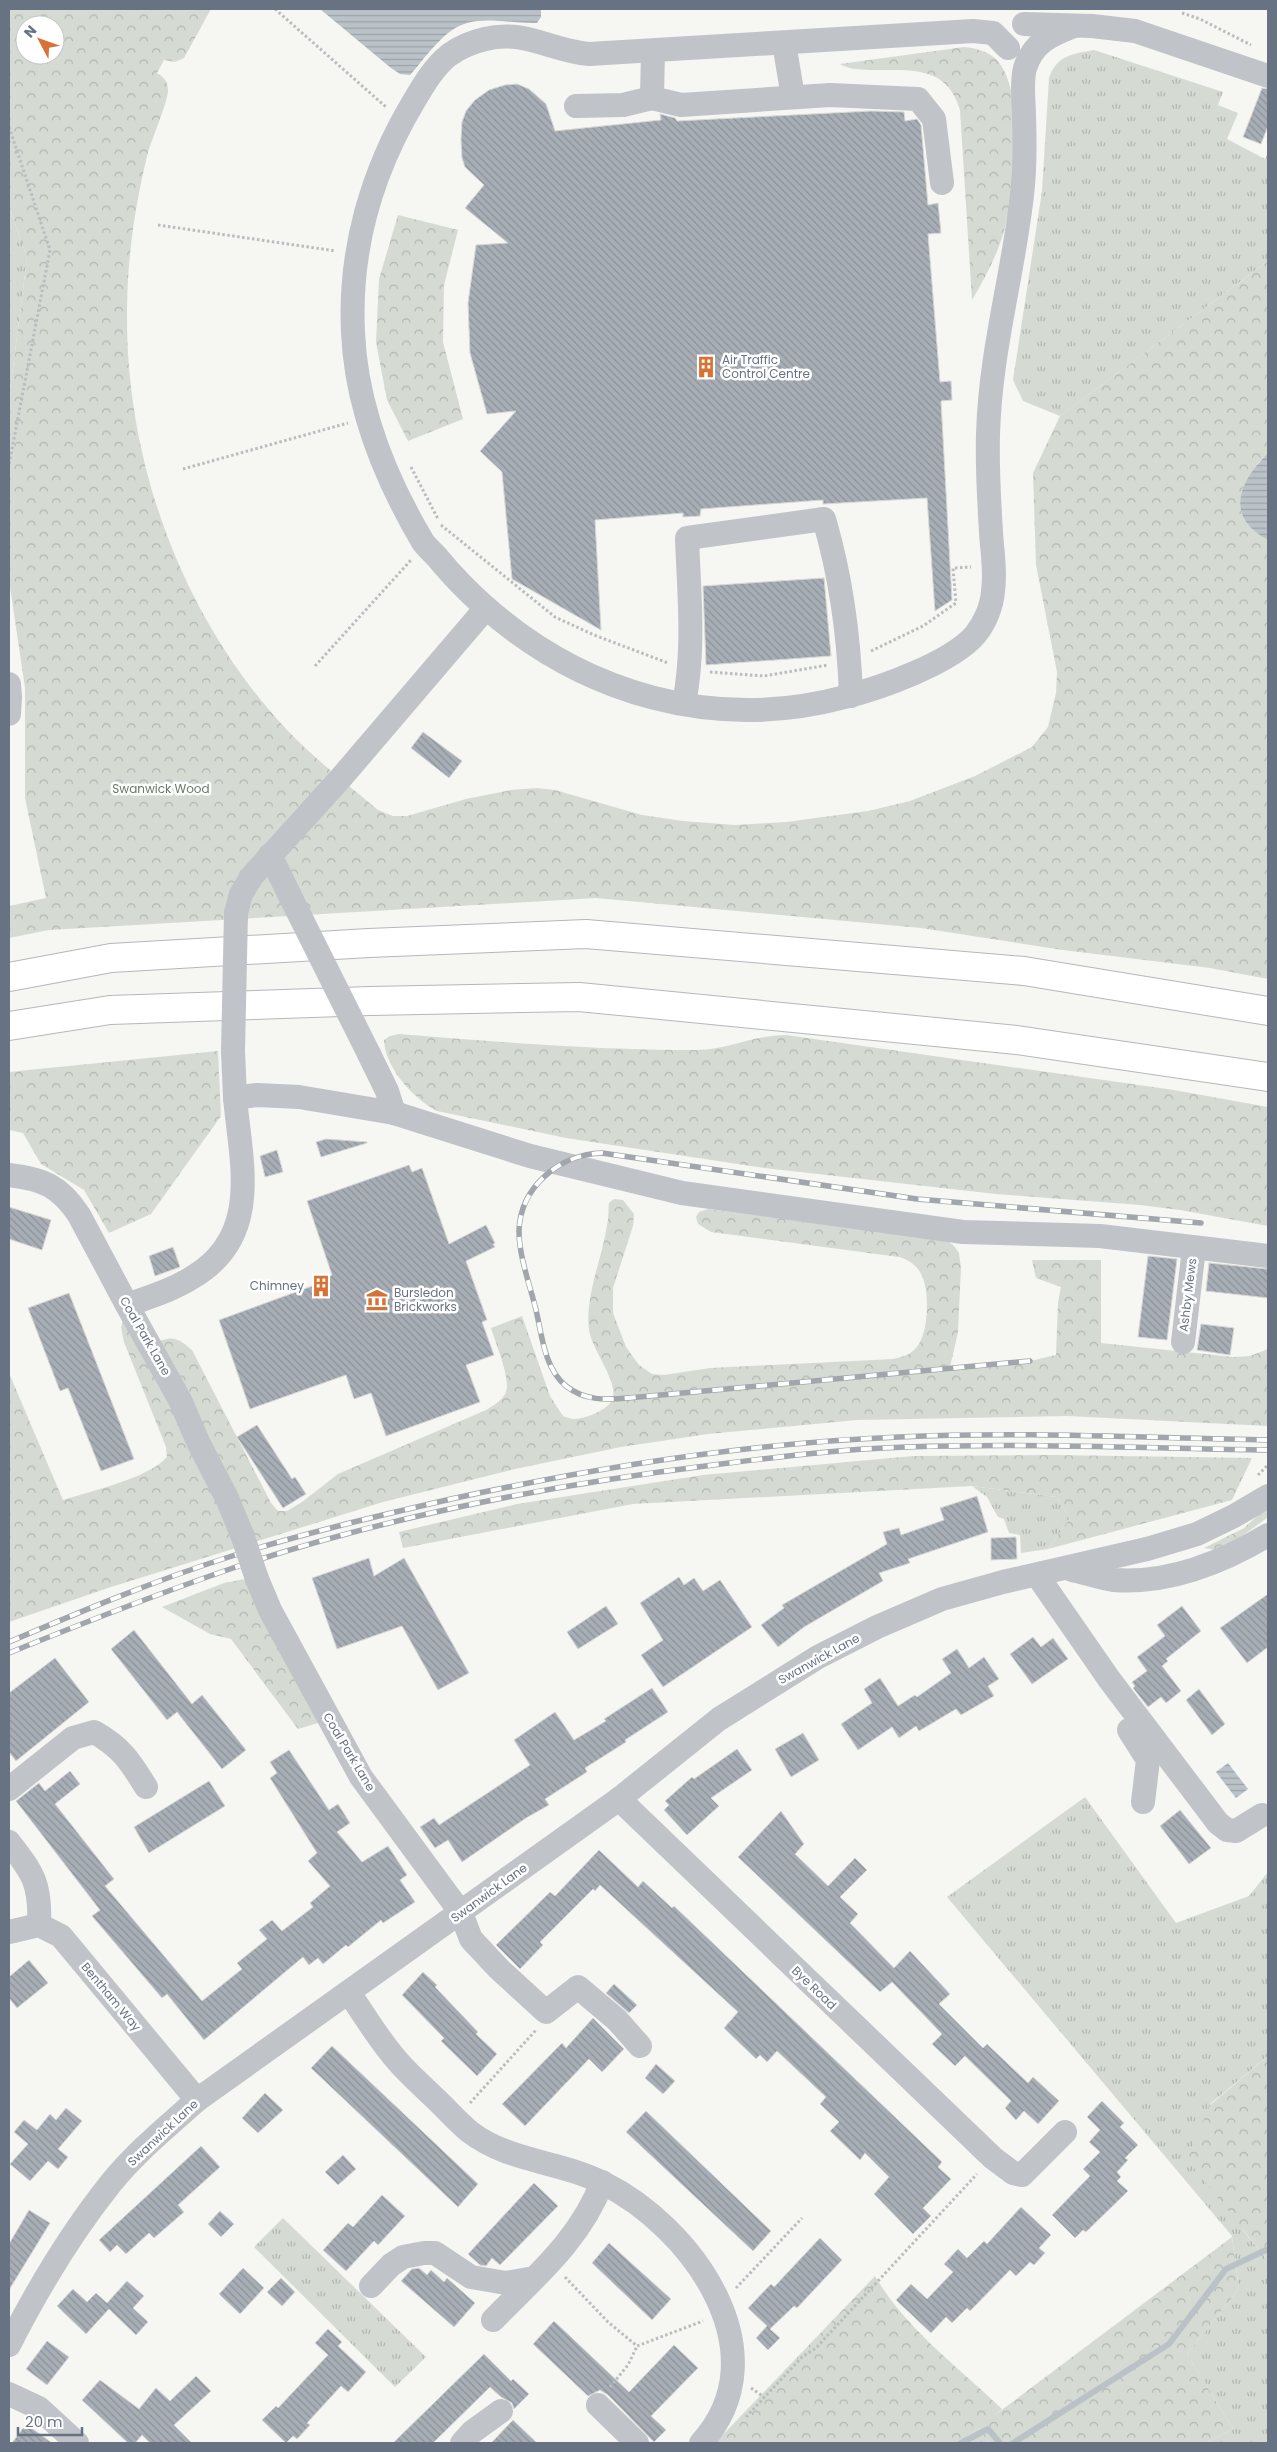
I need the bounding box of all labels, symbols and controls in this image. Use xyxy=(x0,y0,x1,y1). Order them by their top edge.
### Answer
north arrow xyxy=(15,15,65,65)
text: N xyxy=(19,21,41,42)
place label: Air Traffic Control Centre xyxy=(722,351,810,382)
building icon: Air Traffic Control Centre xyxy=(693,354,719,380)
park label: Swanwick Wood xyxy=(112,780,210,797)
street label: Ashby Mews xyxy=(1175,1257,1200,1333)
building icon: Chimney xyxy=(308,1273,334,1299)
place label: Chimney xyxy=(250,1277,304,1294)
place label: Bursledon Brickworks xyxy=(394,1284,457,1315)
museum icon: Bursledon Brickworks xyxy=(364,1287,390,1313)
street label: Coal Park Lane xyxy=(116,1293,175,1378)
street label: Swanwick Lane xyxy=(775,1629,862,1688)
street label: Coal Park Lane xyxy=(319,1709,380,1794)
street label: Swanwick Lane xyxy=(447,1859,530,1926)
street label: Bentham Way xyxy=(78,1959,145,2035)
street label: Bye Road xyxy=(788,1962,840,2013)
street label: Swanwick Lane xyxy=(124,2096,202,2170)
scale bar xyxy=(18,2404,81,2436)
text: 20 m xyxy=(25,2411,63,2432)

